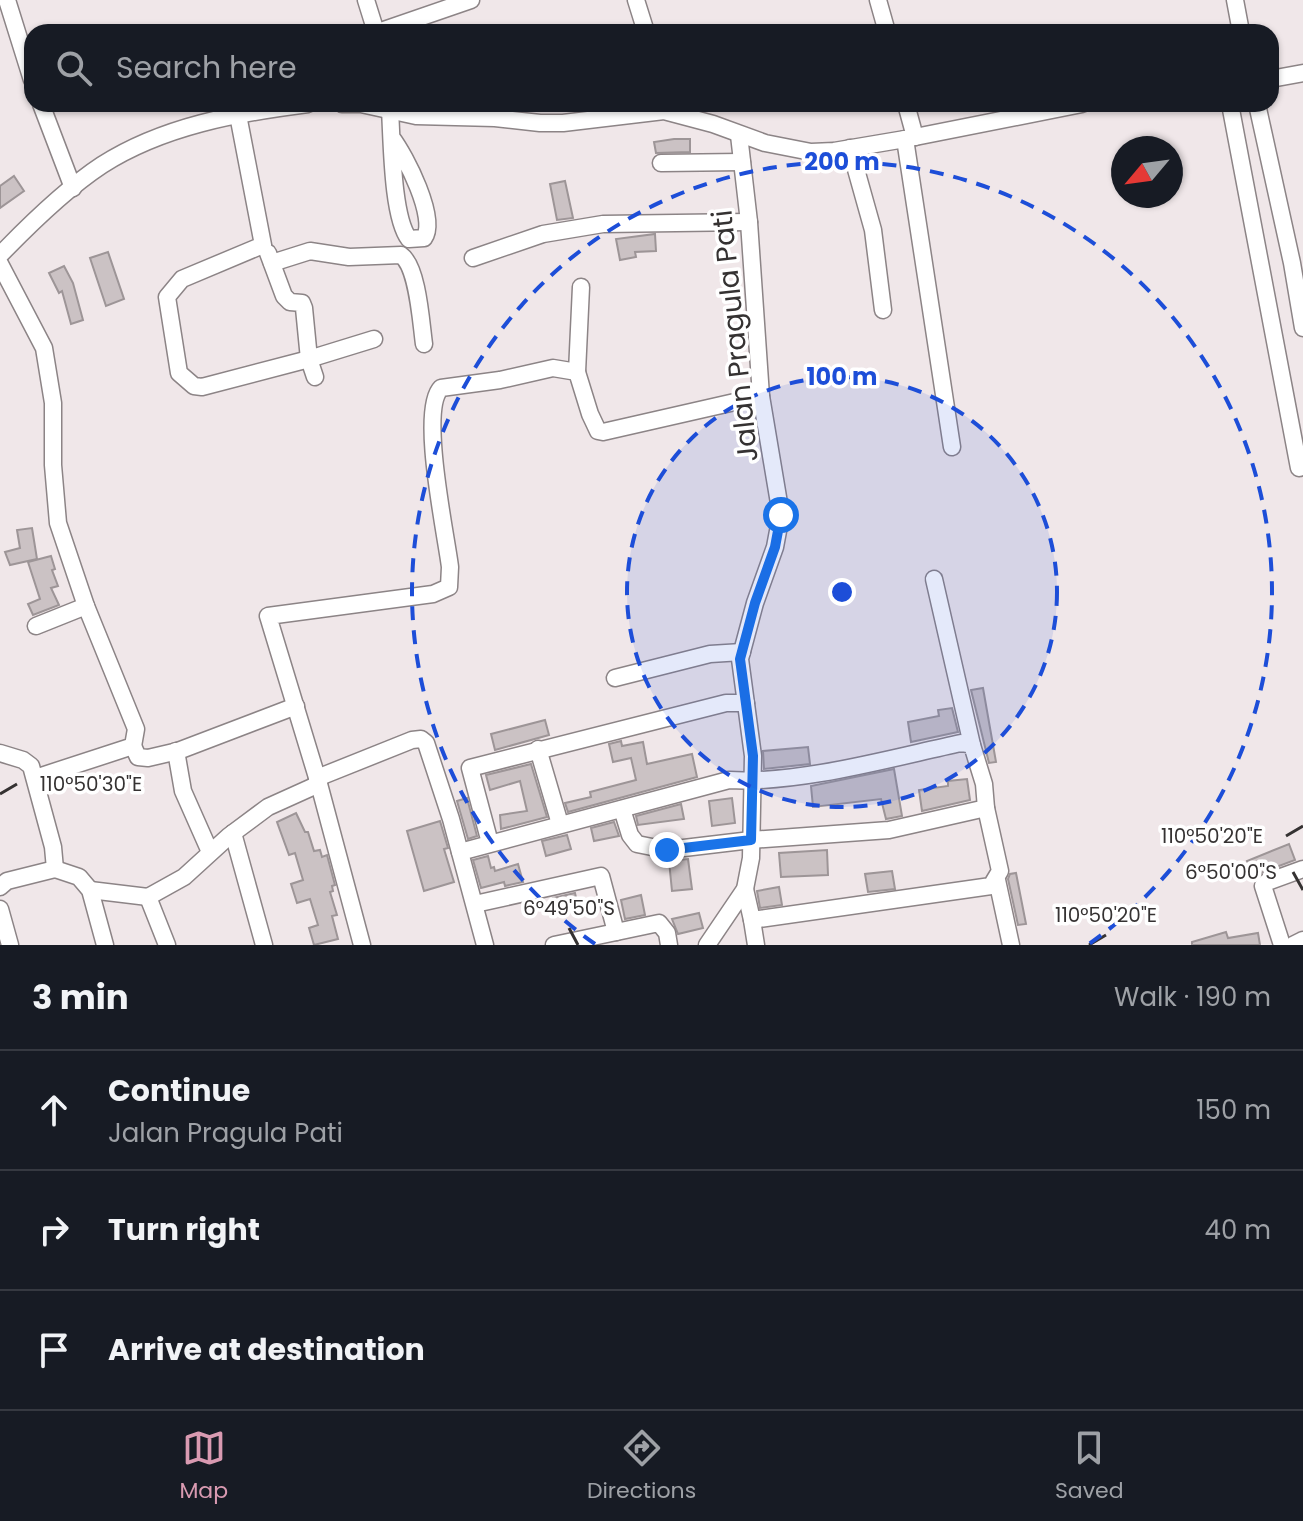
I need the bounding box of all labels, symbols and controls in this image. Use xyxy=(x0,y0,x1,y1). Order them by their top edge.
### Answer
search box xyxy=(24,24,1279,112)
icon: search xyxy=(52,46,96,90)
text: Search here xyxy=(116,46,297,89)
north arrow xyxy=(1111,136,1183,208)
text: 200 m xyxy=(804,145,880,178)
street label: Jalan Pragula Pati xyxy=(702,208,768,464)
text: 100 m xyxy=(807,360,877,393)
route start xyxy=(763,497,799,533)
centre of rings xyxy=(828,578,856,606)
text: 110°50'30"E xyxy=(40,770,142,798)
text: 110°50'20"E xyxy=(1161,822,1263,850)
route end xyxy=(649,832,685,868)
text: 6°50'00"S xyxy=(1185,858,1277,886)
text: 6°49'50"S xyxy=(523,894,615,922)
text: 110°50'20"E xyxy=(1055,901,1157,929)
text: 3 min xyxy=(32,973,129,1021)
text: Walk · 190 m xyxy=(1114,979,1271,1015)
text: Continue xyxy=(108,1069,250,1112)
icon: ahead xyxy=(32,1088,76,1132)
text: 150 m xyxy=(1196,1092,1271,1128)
text: Jalan Pragula Pati xyxy=(108,1115,343,1151)
icon: right xyxy=(32,1208,76,1252)
text: Turn right xyxy=(108,1208,260,1251)
text: 40 m xyxy=(1205,1212,1271,1248)
icon: arrive xyxy=(32,1328,76,1372)
text: Arrive at destination xyxy=(108,1328,425,1371)
tab: Map xyxy=(179,1426,228,1507)
tab: Directions xyxy=(587,1426,696,1507)
tab: Saved xyxy=(1055,1426,1124,1507)

